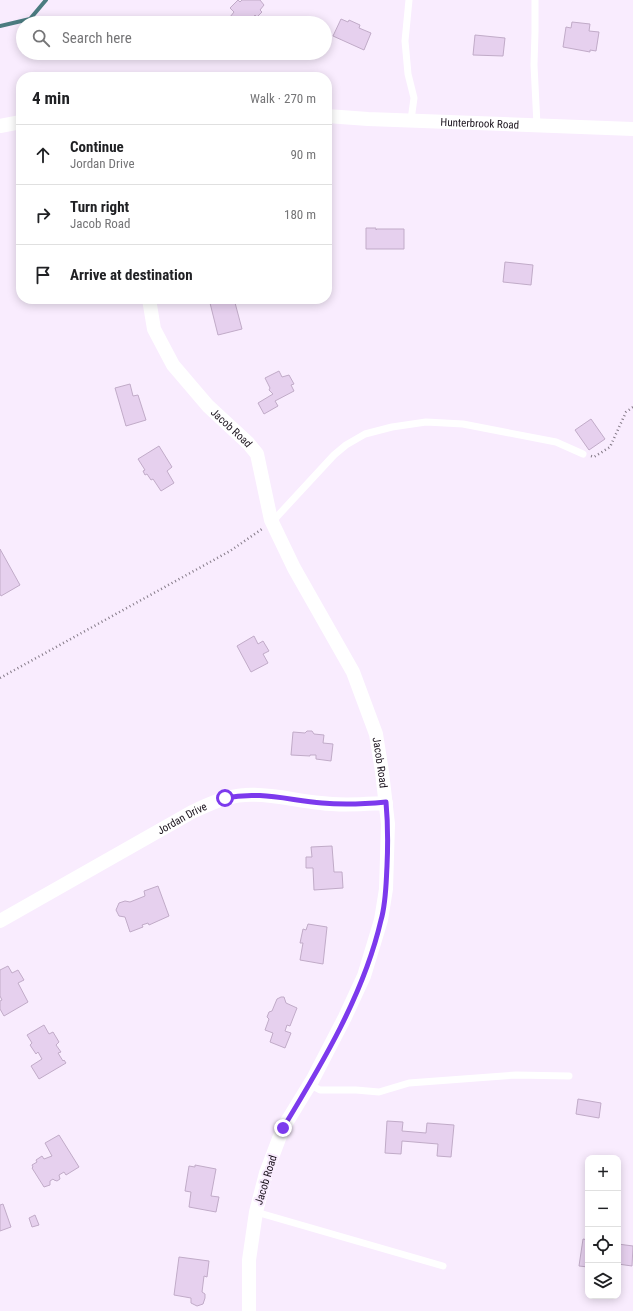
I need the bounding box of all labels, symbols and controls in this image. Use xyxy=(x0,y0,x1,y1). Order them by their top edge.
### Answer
search box xyxy=(16,16,332,60)
icon: search xyxy=(30,27,52,49)
text: Search here xyxy=(62,29,132,47)
text: 4 min xyxy=(32,88,70,108)
text: Walk · 270 m xyxy=(250,91,316,106)
street label: Hunterbrook Road xyxy=(440,115,519,131)
text: Continue xyxy=(70,138,124,156)
icon: ahead xyxy=(32,144,54,166)
text: 90 m xyxy=(290,147,316,162)
text: Jordan Drive xyxy=(70,156,135,171)
text: Turn right xyxy=(70,198,129,216)
icon: right xyxy=(32,204,54,226)
text: 180 m xyxy=(284,207,316,222)
text: Jacob Road xyxy=(70,216,131,231)
icon: arrive xyxy=(32,264,54,286)
text: Arrive at destination xyxy=(70,266,193,284)
street label: Jacob Road xyxy=(208,406,255,450)
street label: Jacob Road xyxy=(370,736,390,789)
route start xyxy=(216,789,234,807)
street label: Jordan Drive xyxy=(155,800,209,837)
route end xyxy=(274,1119,292,1137)
street label: Jacob Road xyxy=(252,1154,280,1206)
map controls xyxy=(585,1155,621,1299)
button: + xyxy=(585,1155,621,1191)
button: − xyxy=(585,1191,621,1227)
button: locate xyxy=(585,1227,621,1263)
button: layers xyxy=(585,1263,621,1299)

